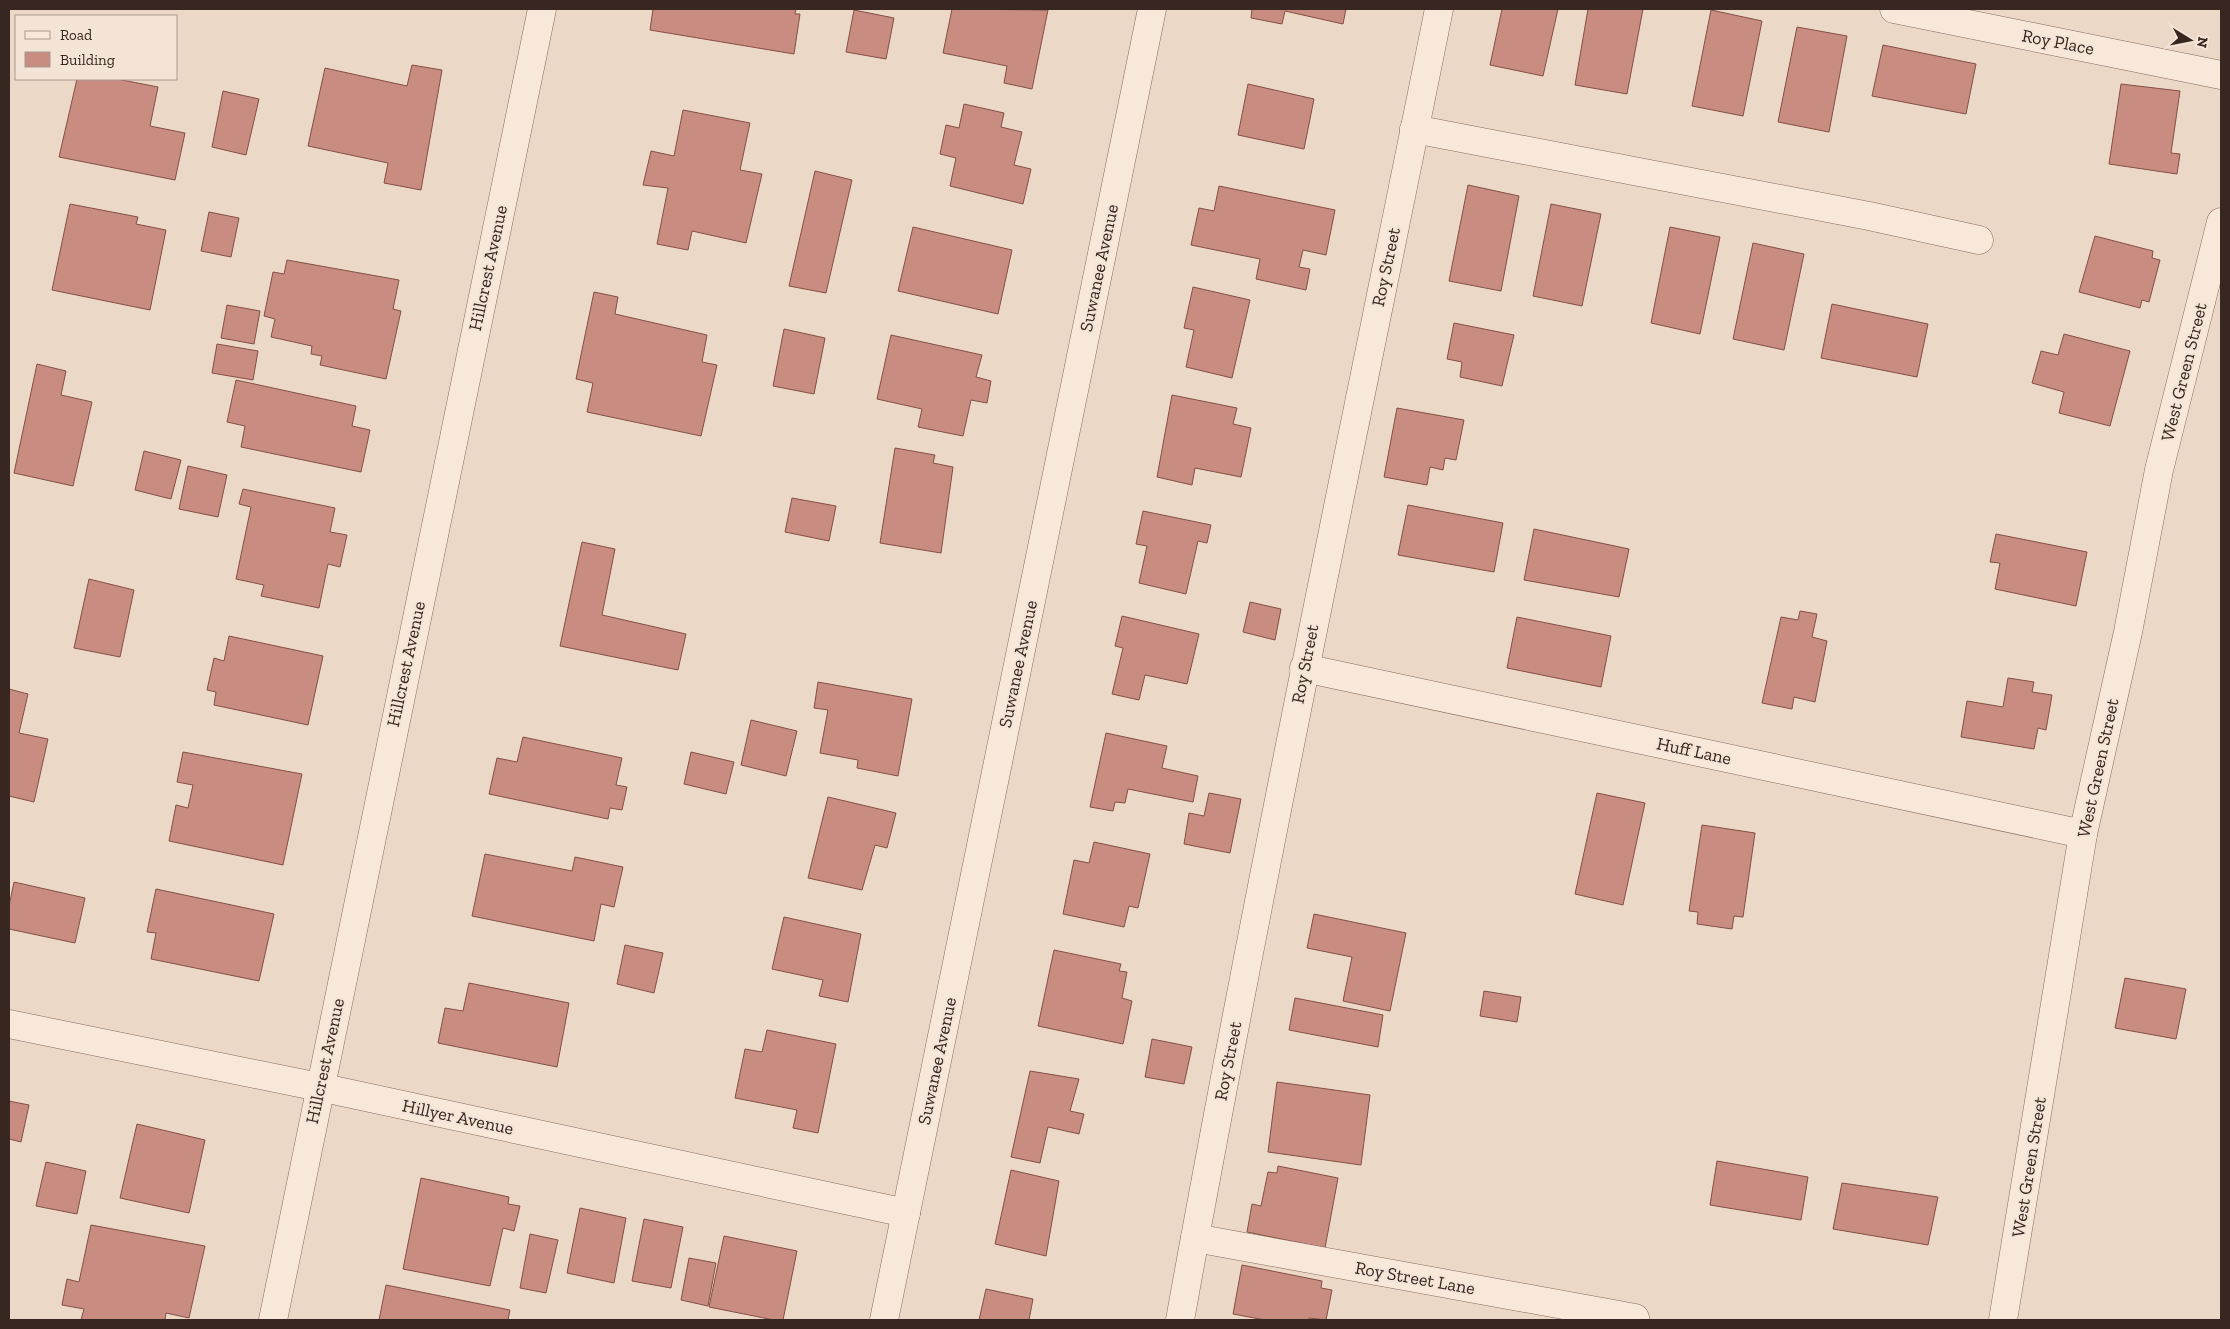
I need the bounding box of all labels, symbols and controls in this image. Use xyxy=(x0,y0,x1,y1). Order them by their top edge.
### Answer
legend xyxy=(15,15,178,80)
north arrow xyxy=(2165,15,2215,65)
street label: Roy Place xyxy=(2020,24,2096,60)
text: Road xyxy=(60,26,93,44)
text: N xyxy=(2193,35,2212,49)
text: Building xyxy=(60,51,115,69)
street label: Suwanee Avenue xyxy=(1075,202,1123,334)
street label: Hillcrest Avenue xyxy=(464,203,512,333)
street label: Roy Street xyxy=(1367,225,1405,308)
street label: West Green Street xyxy=(2156,300,2212,443)
street label: Suwanee Avenue xyxy=(994,598,1042,730)
street label: Hillcrest Avenue xyxy=(382,599,430,729)
street label: Roy Street xyxy=(1287,622,1324,705)
street label: West Green Street xyxy=(2072,696,2124,840)
street label: Huff Lane xyxy=(1655,732,1733,770)
street label: Suwanee Avenue xyxy=(913,995,961,1127)
street label: Hillcrest Avenue xyxy=(301,996,349,1126)
street label: Roy Street xyxy=(1210,1019,1247,1102)
street label: Hillyer Avenue xyxy=(400,1094,516,1140)
street label: West Green Street xyxy=(2007,1095,2051,1239)
street label: Roy Street Lane xyxy=(1353,1257,1477,1299)

